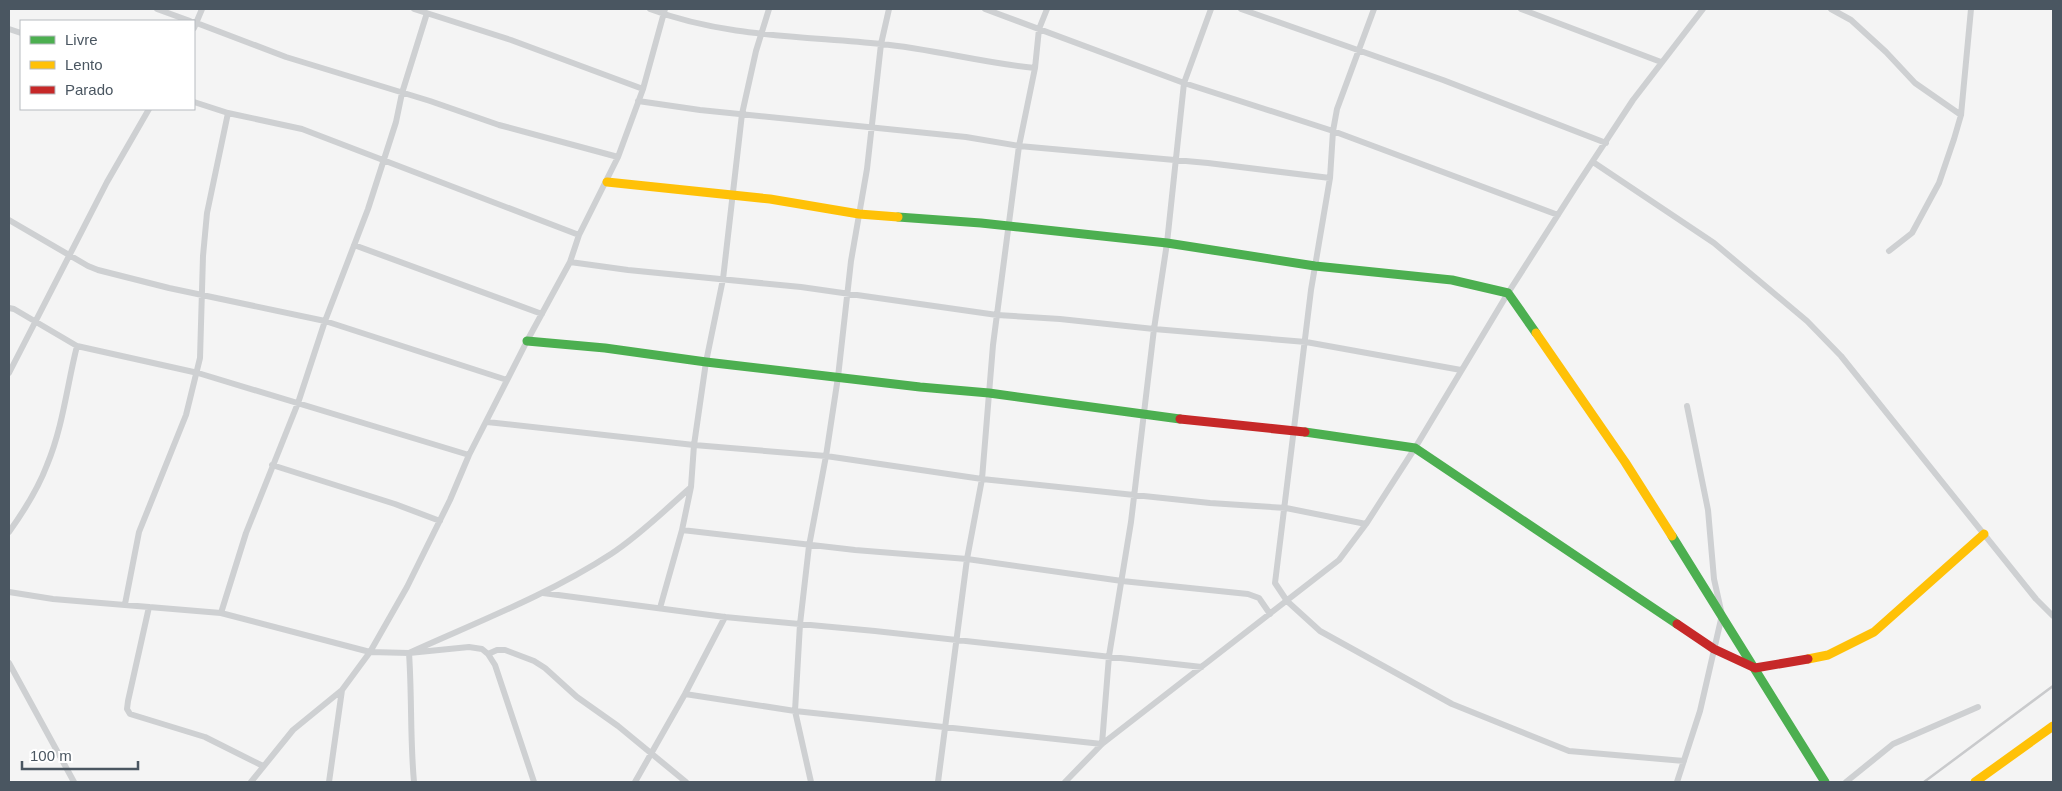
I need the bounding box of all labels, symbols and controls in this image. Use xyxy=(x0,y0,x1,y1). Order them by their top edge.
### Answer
legend xyxy=(20,20,195,110)
text: Livre xyxy=(65,31,98,48)
text: Lento xyxy=(65,56,103,73)
text: Parado xyxy=(65,81,113,98)
scale bar xyxy=(22,738,139,770)
text: 100 m xyxy=(30,747,72,764)

